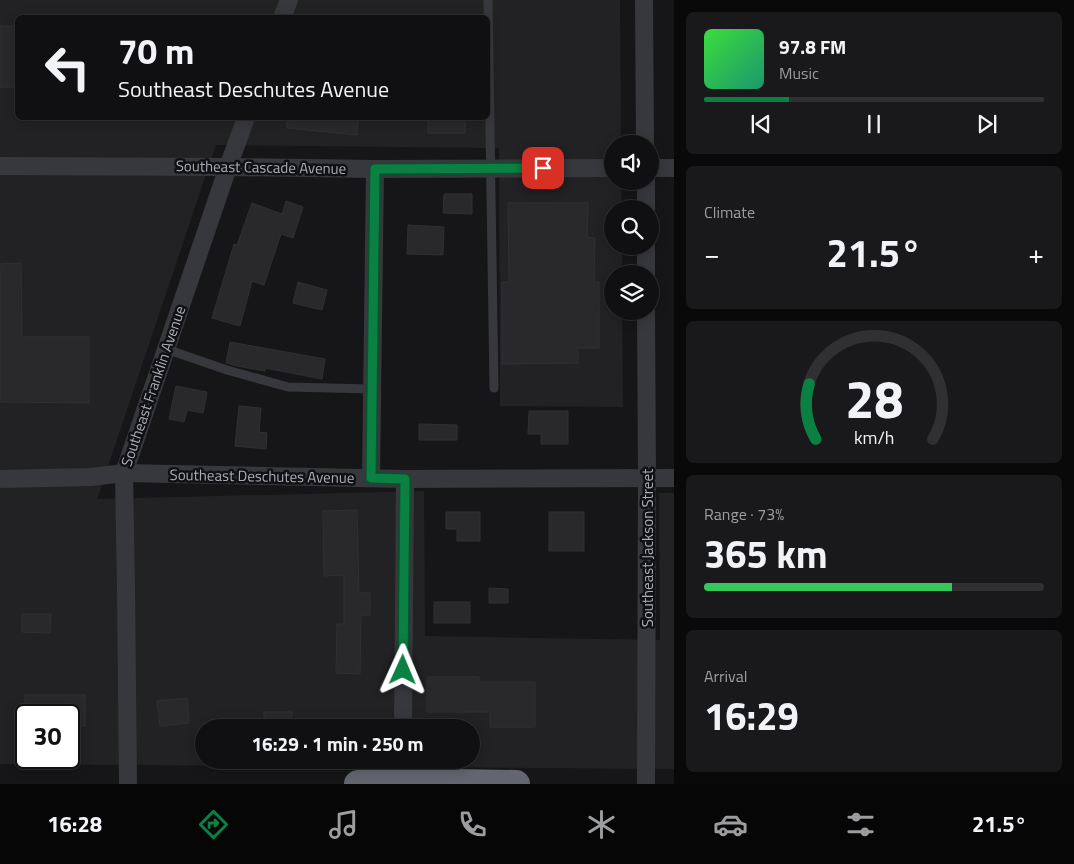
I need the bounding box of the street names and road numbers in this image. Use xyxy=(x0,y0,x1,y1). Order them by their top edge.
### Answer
street label: Southeast Cascade Avenue xyxy=(176,154,346,180)
street label: Southeast Franklin Avenue xyxy=(115,303,191,469)
street label: Southeast Deschutes Avenue xyxy=(169,463,355,489)
street label: Southeast Jackson Street xyxy=(636,468,659,627)

